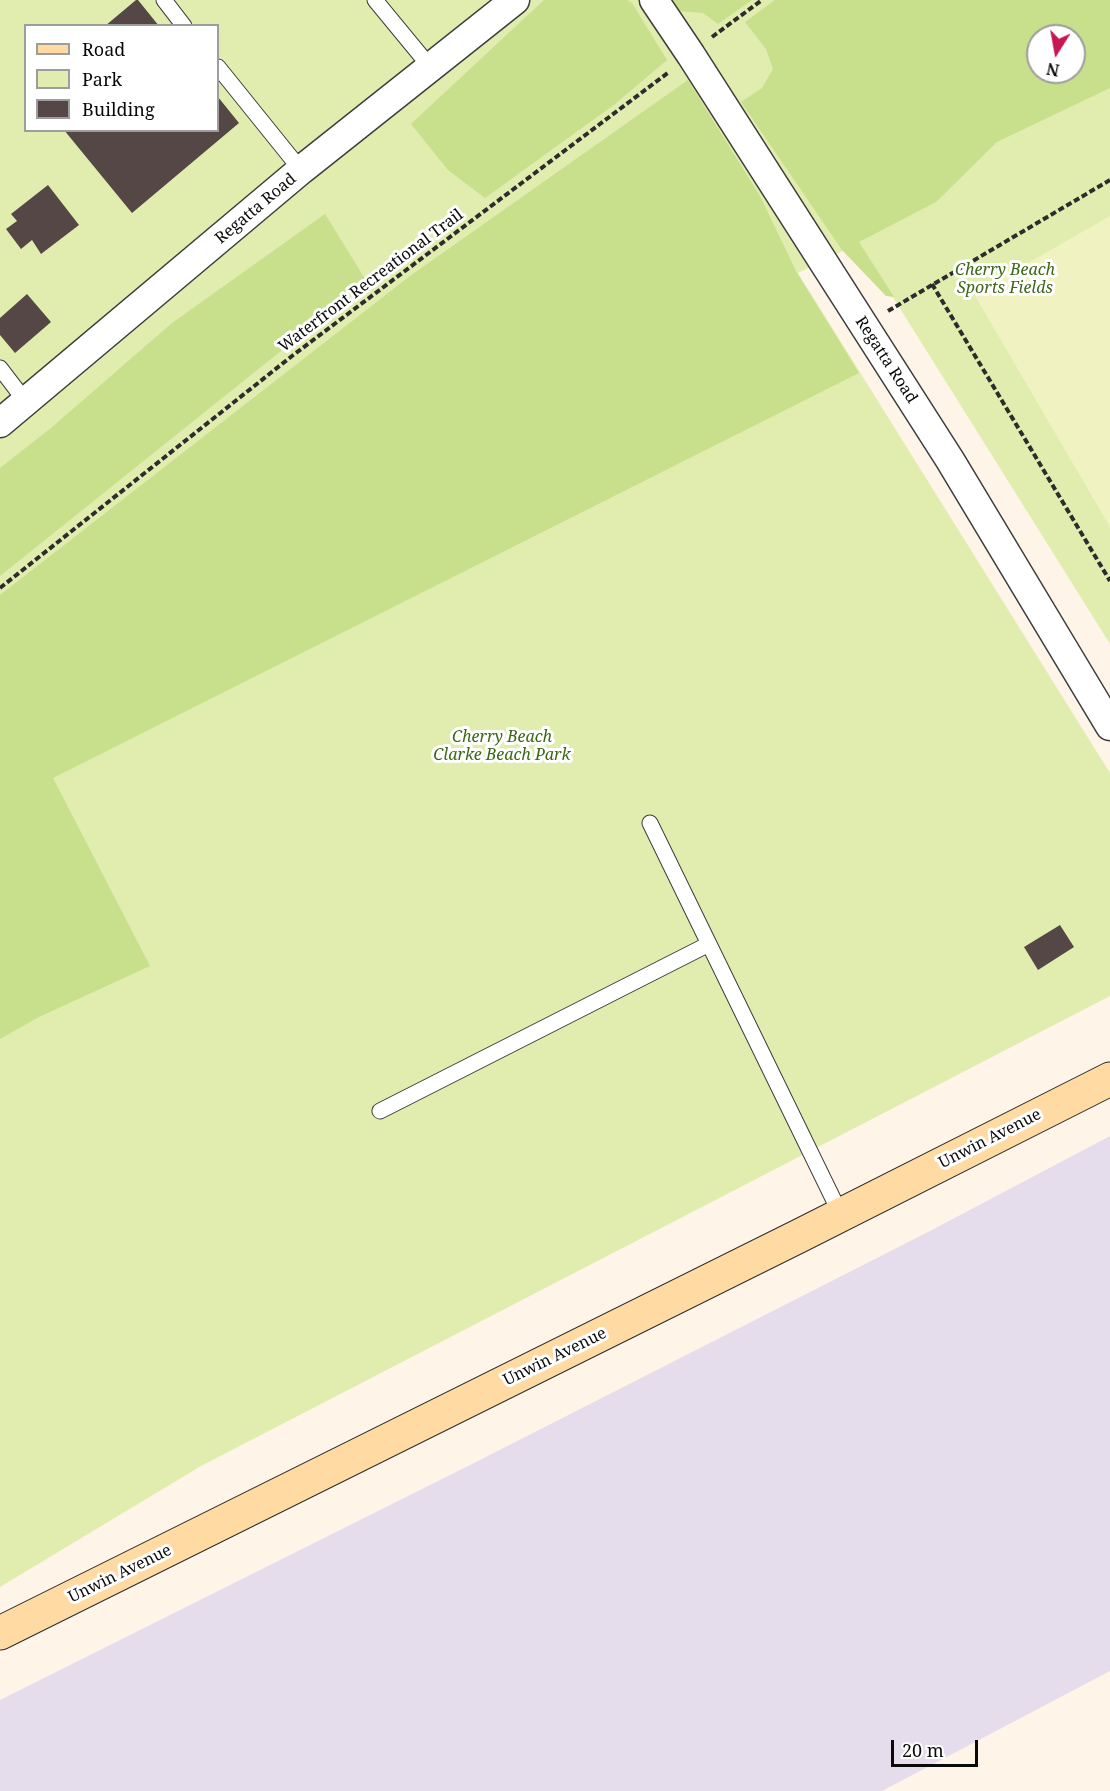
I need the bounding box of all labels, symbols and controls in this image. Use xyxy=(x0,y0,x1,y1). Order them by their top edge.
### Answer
legend xyxy=(24,24,219,132)
north arrow xyxy=(1026,24,1086,84)
text: Road xyxy=(82,37,125,61)
text: N xyxy=(1045,58,1061,82)
text: Park xyxy=(82,67,122,91)
text: Building xyxy=(82,97,155,121)
street label: Regatta Road xyxy=(212,170,300,248)
street label: Waterfront Recreational Trail xyxy=(275,205,467,357)
park label: Cherry Beach Sports Fields xyxy=(955,260,1055,298)
street label: Regatta Road xyxy=(851,313,921,407)
park label: Cherry Beach Clarke Beach Park xyxy=(433,727,571,765)
street label: Unwin Avenue xyxy=(936,1105,1044,1173)
street label: Unwin Avenue xyxy=(500,1324,610,1390)
street label: Unwin Avenue xyxy=(65,1541,175,1607)
scale bar xyxy=(894,1728,981,1766)
text: 20 m xyxy=(902,1738,944,1762)

